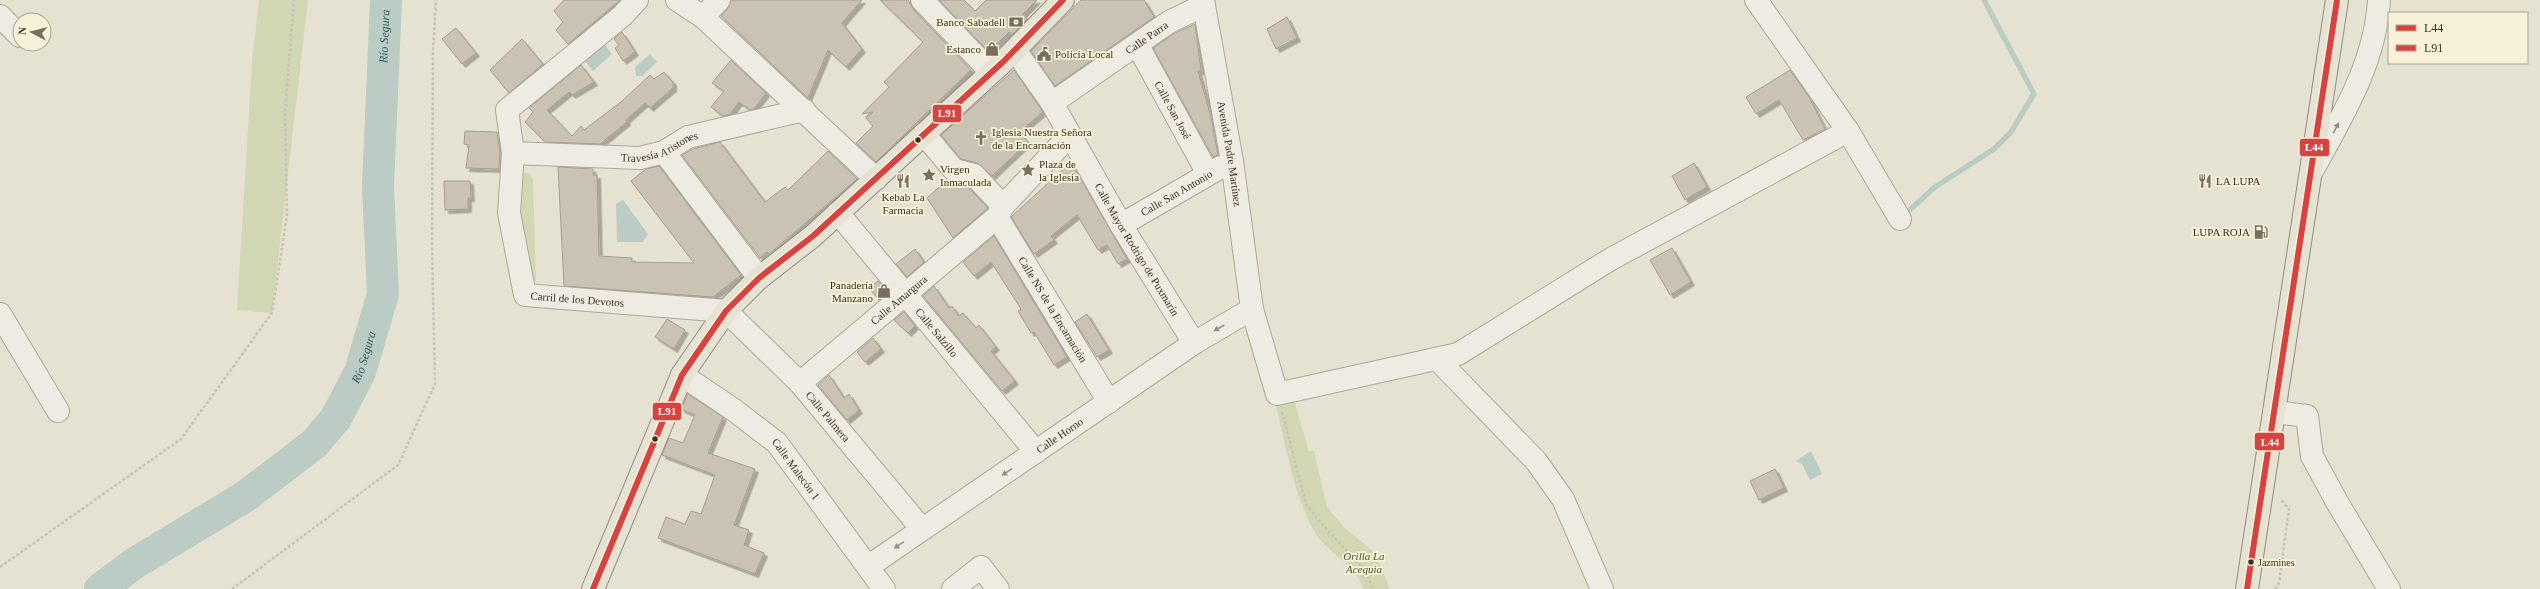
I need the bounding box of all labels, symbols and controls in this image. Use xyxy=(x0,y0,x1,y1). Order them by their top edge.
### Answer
water label: Río Segura xyxy=(376,9,393,64)
north arrow xyxy=(12,12,52,52)
legend xyxy=(2388,12,2528,64)
bank icon: Banco Sabadell xyxy=(1008,14,1024,30)
place label: Banco Sabadell xyxy=(936,16,1005,28)
street label: Calle Parra xyxy=(1123,19,1170,56)
text: L44 xyxy=(2424,21,2443,35)
text: N xyxy=(16,26,29,35)
shop icon: Estanco xyxy=(984,41,1000,57)
text: L91 xyxy=(2424,41,2443,55)
place label: Estanco xyxy=(946,43,981,55)
public building icon: Policía Local xyxy=(1036,46,1052,62)
place label: Policía Local xyxy=(1055,48,1113,60)
street label: Calle San José xyxy=(1152,79,1194,141)
street label: Avenida Padre Martínez xyxy=(1215,100,1244,207)
line badge: L91 xyxy=(932,104,962,123)
text: L91 xyxy=(938,107,956,119)
one-way arrow xyxy=(2333,122,2339,134)
place label: Iglesia Nuestra Señora de la Encarnación xyxy=(992,126,1092,151)
street label: Travesía Aristones xyxy=(621,129,699,164)
church icon: Iglesia Nuestra Señora de la Encarnación xyxy=(973,130,989,146)
unlabelled marker xyxy=(913,135,923,145)
line badge: L44 xyxy=(2299,138,2330,157)
text: L44 xyxy=(2305,141,2324,153)
place label: Plaza de la Iglesia xyxy=(1039,158,1079,183)
place icon: Plaza de la Iglesia xyxy=(1020,162,1036,178)
place label: Virgen Inmaculada xyxy=(940,163,991,188)
place icon: Virgen Inmaculada xyxy=(921,167,937,183)
street label: Calle San Antonio xyxy=(1138,167,1215,218)
restaurant icon: Kebab La Farmacia xyxy=(895,173,911,189)
restaurant icon: LA LUPA xyxy=(2197,173,2213,189)
place label: LA LUPA xyxy=(2216,175,2261,187)
street label: Calle Mayor Rodrigo de Puxmarín xyxy=(1093,181,1182,318)
place label: Kebab La Farmacia xyxy=(881,191,925,216)
fuel station icon: LUPA ROJA xyxy=(2253,224,2269,240)
place label: LUPA ROJA xyxy=(2193,226,2250,238)
street label: Calle NS de la Encarnación xyxy=(1016,254,1090,365)
street label: Calle Amargura xyxy=(868,273,929,327)
place label: Panadería Manzano xyxy=(830,279,873,304)
shop icon: Panadería Manzano xyxy=(876,283,892,299)
street label: Carril de los Devotos xyxy=(530,289,625,309)
street label: Calle Salzillo xyxy=(913,306,961,360)
one-way arrow xyxy=(1213,325,1225,332)
water label: Río Segura xyxy=(348,330,379,386)
street label: Calle Palmera xyxy=(803,389,853,444)
line badge: L91 xyxy=(652,402,682,421)
text: L91 xyxy=(658,405,676,417)
street label: Calle Horno xyxy=(1034,415,1086,456)
line badge: L44 xyxy=(2254,432,2285,451)
unlabelled marker xyxy=(650,434,660,444)
street label: Calle Malecón 1 xyxy=(770,436,822,502)
text: L44 xyxy=(2261,436,2280,448)
one-way arrow xyxy=(1001,468,1013,475)
one-way arrow xyxy=(894,541,904,549)
park label: Orilla La Acequia xyxy=(1343,550,1385,575)
marker: Jazmines xyxy=(2246,557,2256,567)
place label: Jazmines xyxy=(2258,557,2295,568)

